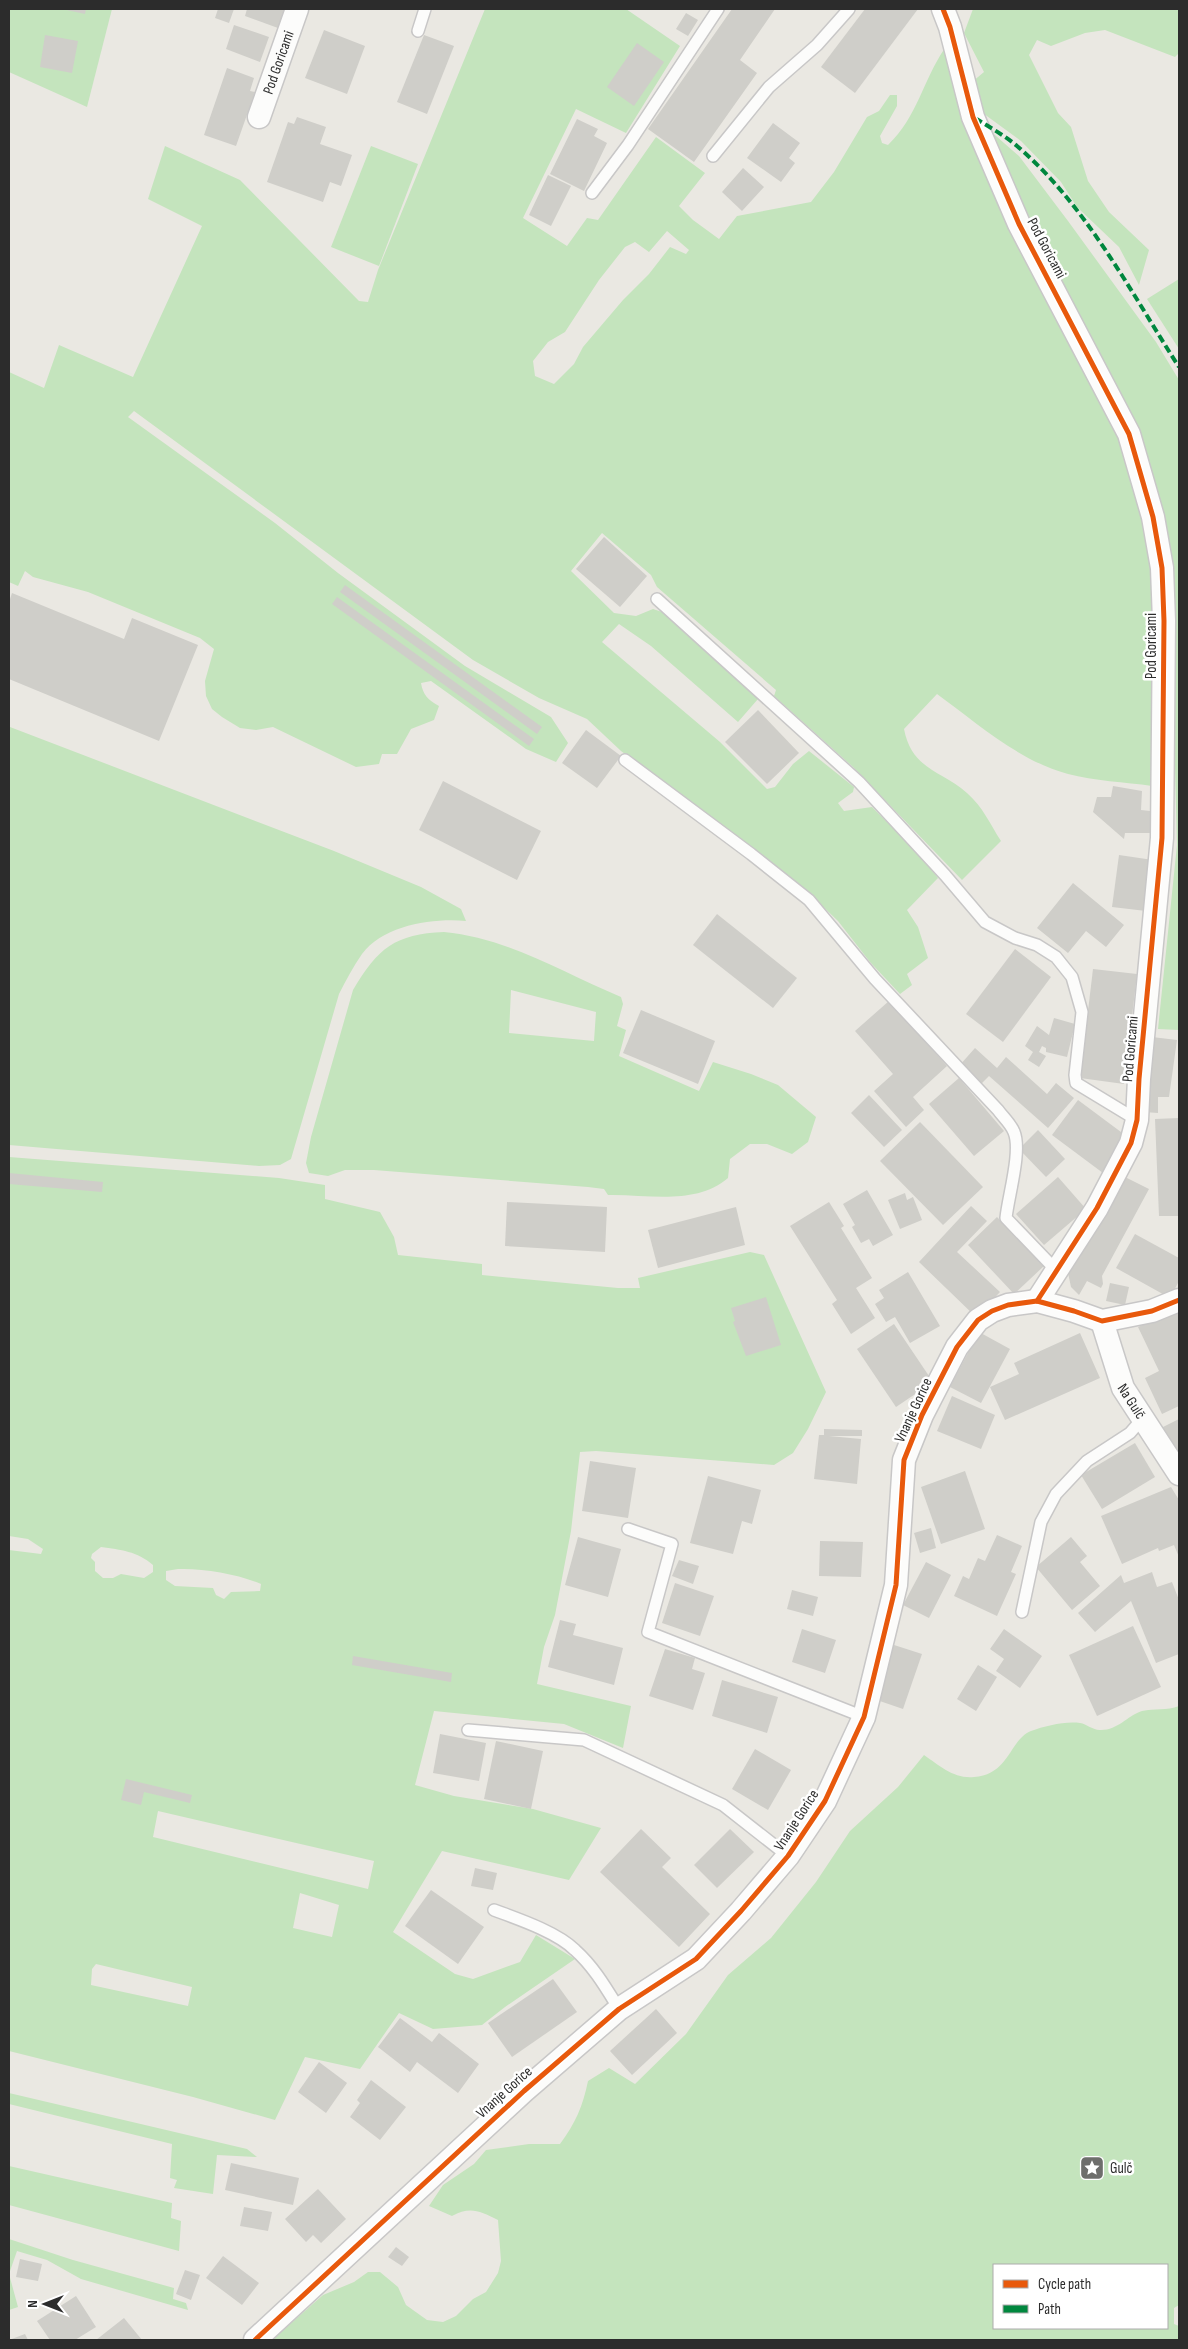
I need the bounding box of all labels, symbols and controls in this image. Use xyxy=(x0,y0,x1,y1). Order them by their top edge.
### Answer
street label: Pod Goricami xyxy=(259,28,299,97)
street label: Pod Goricami xyxy=(1023,215,1071,282)
street label: Pod Goricami xyxy=(1142,613,1161,679)
street label: Pod Goricami xyxy=(1118,1015,1143,1083)
street label: Vnanje Gorice xyxy=(890,1375,937,1446)
street label: Na Gulč xyxy=(1113,1380,1150,1423)
street label: Vnanje Gorice xyxy=(770,1786,823,1854)
street label: Vnanje Gorice xyxy=(472,2062,536,2123)
place icon: Gulč xyxy=(1079,2155,1105,2181)
place label: Gulč xyxy=(1110,2159,1133,2178)
legend xyxy=(993,2264,1168,2329)
text: Cycle path xyxy=(1038,2275,1091,2294)
north arrow xyxy=(20,2279,70,2329)
text: N xyxy=(24,2300,41,2308)
text: Path xyxy=(1038,2300,1061,2319)

